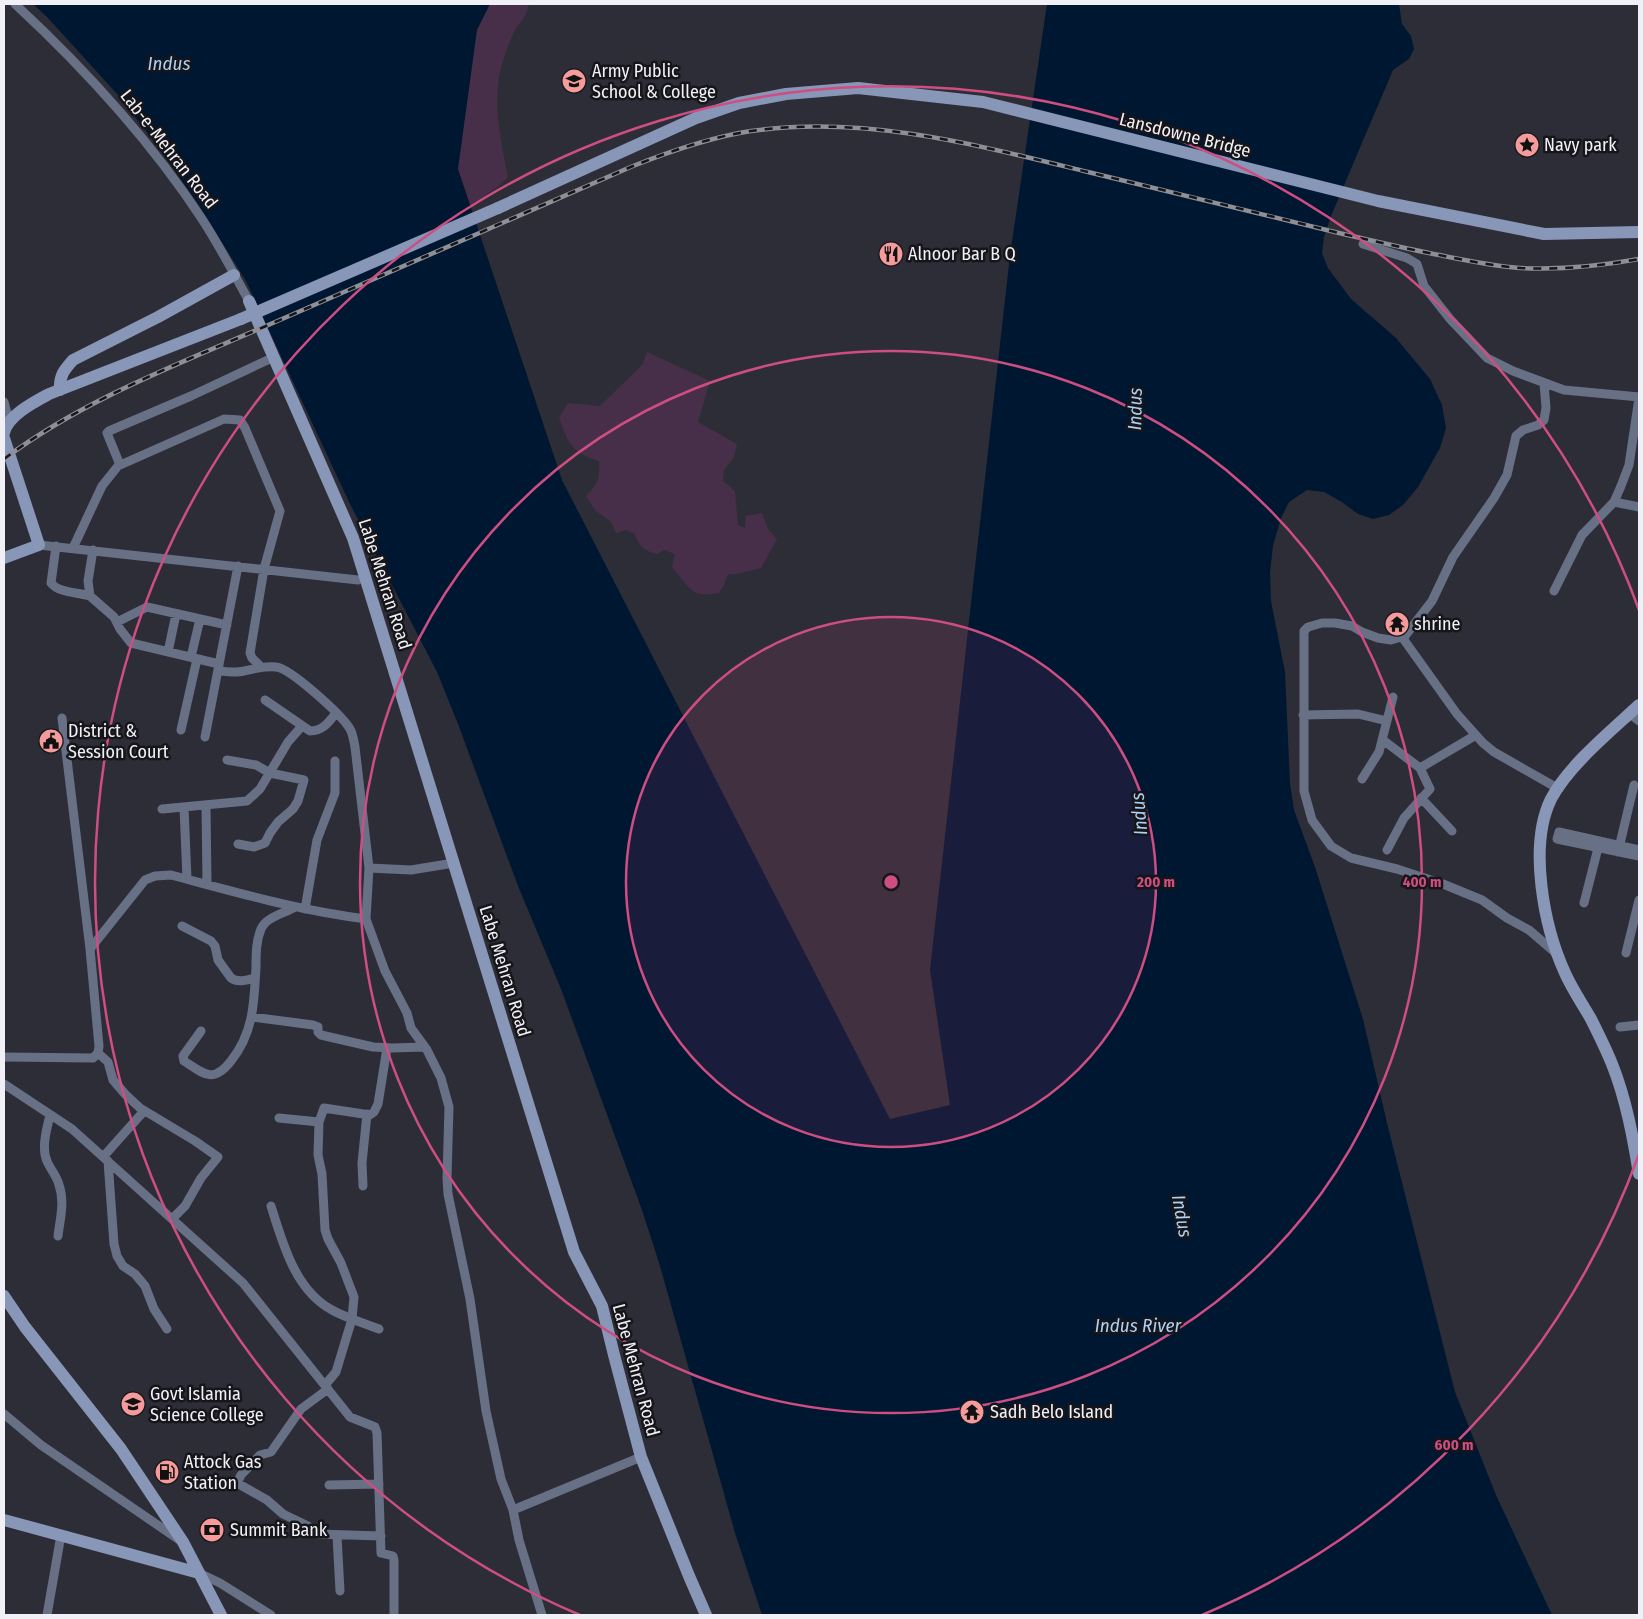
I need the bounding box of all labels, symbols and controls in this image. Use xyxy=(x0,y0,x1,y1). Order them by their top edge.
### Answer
water label: Indus xyxy=(148,52,190,75)
place label: Army Public School & College xyxy=(592,60,716,103)
school or university icon: Army Public School & College xyxy=(561,68,587,94)
street label: Lab-e-Mehran Road xyxy=(116,85,222,213)
street label: Lansdowne Bridge xyxy=(1117,108,1253,162)
place icon: Navy park xyxy=(1514,132,1540,158)
place label: Navy park xyxy=(1544,134,1617,156)
restaurant icon: Alnoor Bar B Q xyxy=(878,241,904,267)
place label: Alnoor Bar B Q xyxy=(908,243,1016,265)
water label: Indus xyxy=(1123,387,1147,431)
street label: Labe Mehran Road xyxy=(354,516,416,652)
temple icon: shrine xyxy=(1384,611,1410,637)
place label: shrine xyxy=(1414,613,1460,635)
place label: District & Session Court xyxy=(68,720,169,763)
public building icon: District & Session Court xyxy=(38,728,64,754)
water label: Indus xyxy=(1126,792,1152,836)
centre of rings xyxy=(882,873,900,891)
text: 200 m xyxy=(1136,873,1175,891)
text: 400 m xyxy=(1403,873,1441,891)
street label: Labe Mehran Road xyxy=(475,903,535,1039)
water label: Indus xyxy=(1167,1193,1197,1239)
street label: Labe Mehran Road xyxy=(608,1301,664,1439)
water label: Indus River xyxy=(1095,1314,1183,1337)
place label: Govt Islamia Science College xyxy=(150,1383,264,1426)
school or university icon: Govt Islamia Science College xyxy=(120,1391,146,1417)
temple icon: Sadh Belo Island xyxy=(959,1399,985,1425)
place label: Sadh Belo Island xyxy=(990,1401,1113,1423)
text: 600 m xyxy=(1435,1436,1473,1454)
place label: Attock Gas Station xyxy=(184,1451,262,1494)
fuel station icon: Attock Gas Station xyxy=(154,1459,180,1485)
bank icon: Summit Bank xyxy=(199,1517,225,1543)
place label: Summit Bank xyxy=(230,1519,328,1541)

